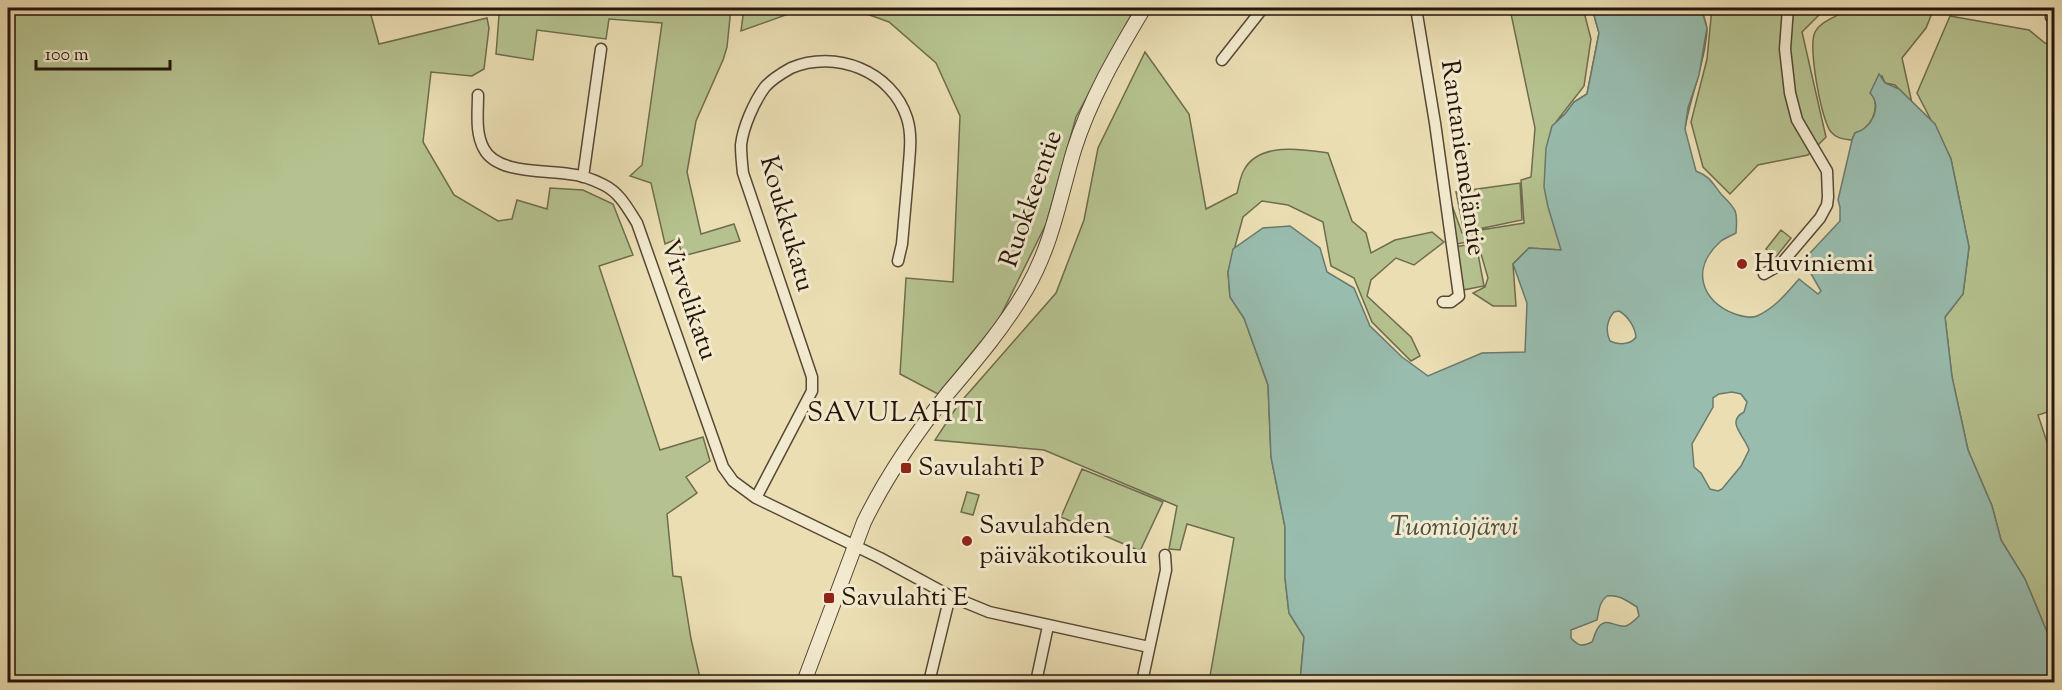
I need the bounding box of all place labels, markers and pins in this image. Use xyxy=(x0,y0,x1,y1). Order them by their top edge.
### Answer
place label: Huviniemi xyxy=(1754,246,1874,283)
marker: Huviniemi xyxy=(1735,257,1749,271)
place label: Savulahti P xyxy=(918,450,1044,487)
marker: Savulahti P xyxy=(899,461,913,475)
place label: Savulahden päiväkotikoulu xyxy=(979,508,1147,575)
marker: Savulahden päiväkotikoulu xyxy=(960,534,974,548)
place label: Savulahti E xyxy=(841,580,969,617)
marker: Savulahti E xyxy=(822,591,836,605)

